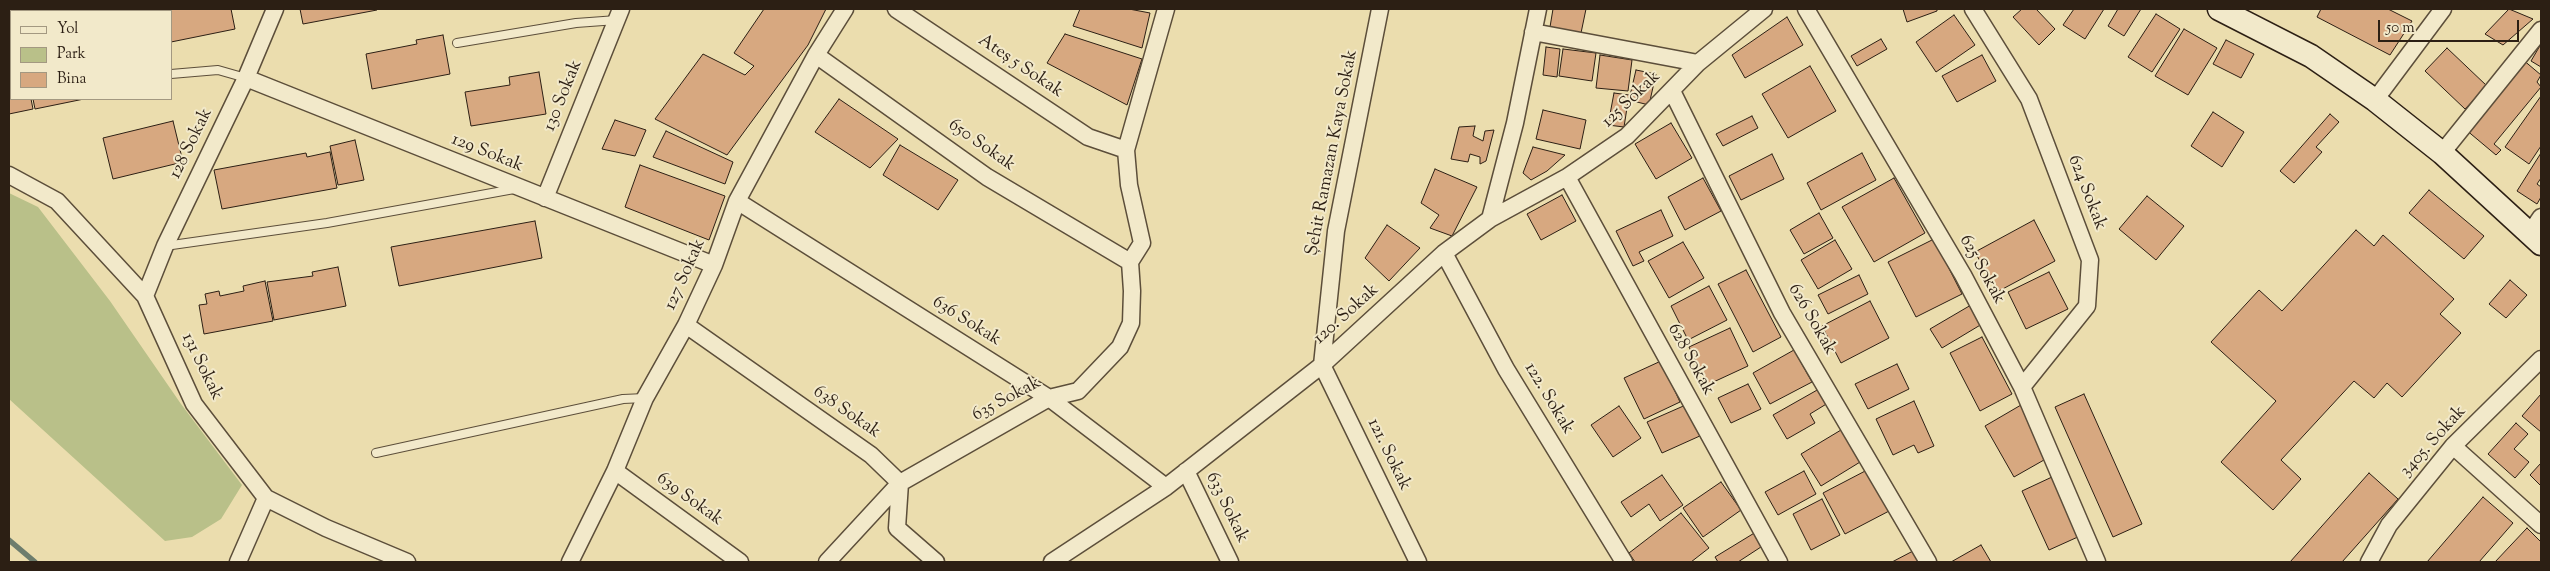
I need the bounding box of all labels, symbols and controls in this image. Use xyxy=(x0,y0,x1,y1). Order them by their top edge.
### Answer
legend xyxy=(10,10,172,100)
scale bar xyxy=(2380,10,2521,42)
text: 50 m xyxy=(2386,18,2415,39)
text: Yol xyxy=(57,19,79,40)
street label: Ateş 5 Sokak xyxy=(973,31,1067,103)
text: Park xyxy=(57,44,86,65)
street label: Şehit Ramazan Kaya Sokak xyxy=(1302,48,1364,258)
street label: 130 Sokak xyxy=(540,57,588,135)
street label: 125 Sokak xyxy=(1598,67,1666,133)
text: Bina xyxy=(57,69,87,90)
street label: 128 Sokak xyxy=(166,105,218,183)
street label: 650 Sokak xyxy=(943,115,1019,177)
street label: 129 Sokak xyxy=(448,130,526,178)
street label: 624 Sokak xyxy=(2062,152,2110,234)
street label: 625 Sokak xyxy=(1953,232,2009,308)
street label: 127 Sokak xyxy=(661,236,711,314)
street label: 120. Sokak xyxy=(1310,280,1384,350)
street label: 626 Sokak xyxy=(1782,281,1840,359)
street label: 636 Sokak xyxy=(928,292,1004,352)
street label: 628 Sokak xyxy=(1662,320,1718,400)
street label: 131 Sokak xyxy=(176,330,226,404)
street label: 122. Sokak xyxy=(1518,359,1578,439)
street label: 635 Sokak xyxy=(969,373,1045,427)
street label: 638 Sokak xyxy=(808,382,884,444)
street label: 3405. Sokak xyxy=(2396,402,2472,482)
street label: 121. Sokak xyxy=(1361,415,1415,495)
street label: 639 Sokak xyxy=(651,469,727,531)
street label: 633 Sokak xyxy=(1200,469,1252,547)

